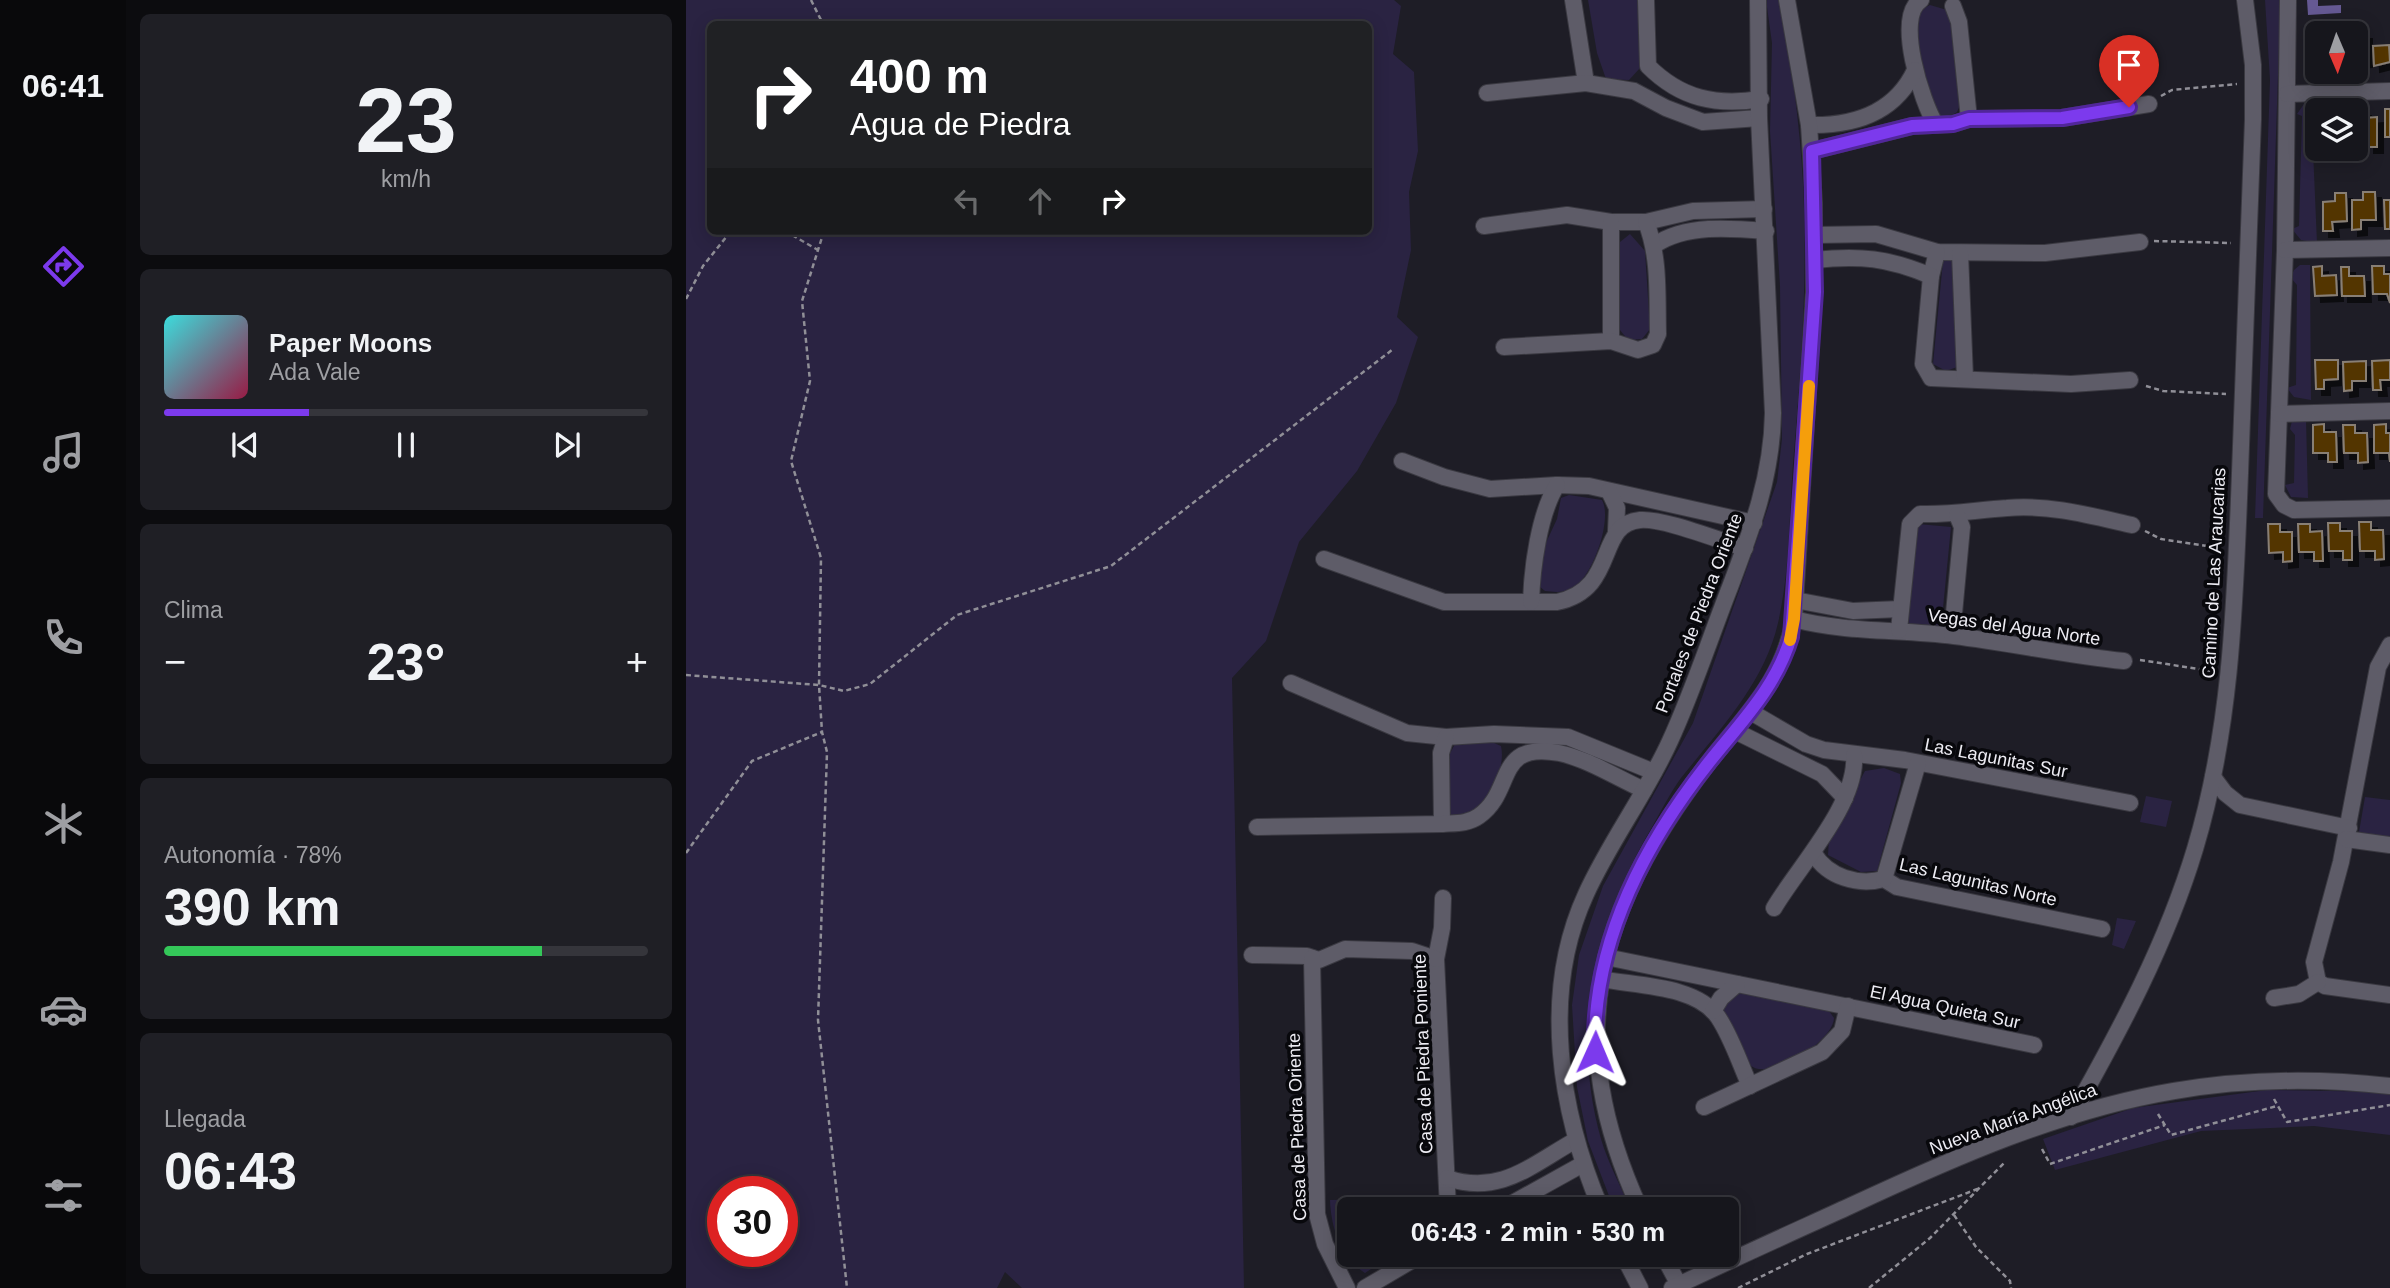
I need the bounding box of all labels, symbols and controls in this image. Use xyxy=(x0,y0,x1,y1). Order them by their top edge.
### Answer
north arrow xyxy=(2305,21,2368,84)
map controls xyxy=(2305,21,2368,161)
pin xyxy=(2099,35,2159,107)
icon: arrive xyxy=(2110,46,2148,84)
icon: right xyxy=(735,49,826,140)
text: 400 m xyxy=(850,49,989,103)
text: 06:41 xyxy=(22,68,104,104)
text: 23 xyxy=(355,70,457,171)
button: layers xyxy=(2305,98,2368,161)
text: Agua de Piedra xyxy=(850,106,1071,142)
text: km/h xyxy=(381,166,431,192)
icon: left xyxy=(948,182,986,220)
icon: ahead xyxy=(1021,182,1059,220)
icon: right xyxy=(1094,182,1132,220)
icon: directions xyxy=(39,242,88,291)
text: Paper Moons xyxy=(269,328,432,358)
text: Ada Vale xyxy=(269,359,361,385)
icon: previous xyxy=(226,426,264,464)
icon: pause xyxy=(387,426,425,464)
icon: next xyxy=(548,426,586,464)
icon: music xyxy=(39,428,88,477)
street label: Camino de Las Araucarias xyxy=(2198,467,2230,679)
street label: Portales de Piedra Oriente xyxy=(1652,510,1746,716)
text: Clima xyxy=(164,597,223,623)
street label: Vegas del Agua Norte xyxy=(1926,605,2102,649)
icon: phone xyxy=(39,613,88,662)
text: 23° xyxy=(367,633,445,691)
text: − xyxy=(164,641,186,683)
text: + xyxy=(626,641,648,683)
street label: Las Lagunitas Sur xyxy=(1923,734,2069,782)
icon: climate xyxy=(39,799,88,848)
text: Autonomía · 78% xyxy=(164,842,342,868)
street label: Las Lagunitas Norte xyxy=(1897,854,2059,910)
text: 390 km xyxy=(164,878,340,936)
street label: Casa de Piedra Poniente xyxy=(1410,954,1436,1154)
street label: El Agua Quieta Sur xyxy=(1868,981,2022,1033)
icon: car xyxy=(39,985,88,1034)
position arrow xyxy=(1558,1015,1632,1089)
street label: Casa de Piedra Oriente xyxy=(1284,1033,1310,1221)
street label: Nueva María Angélica xyxy=(1927,1079,2100,1159)
text: Llegada xyxy=(164,1106,246,1132)
text: 06:43 xyxy=(164,1142,297,1200)
icon: filters xyxy=(39,1171,88,1220)
speed limit sign: 30 xyxy=(707,1176,798,1267)
text: 06:43 · 2 min · 530 m xyxy=(1411,1217,1665,1247)

